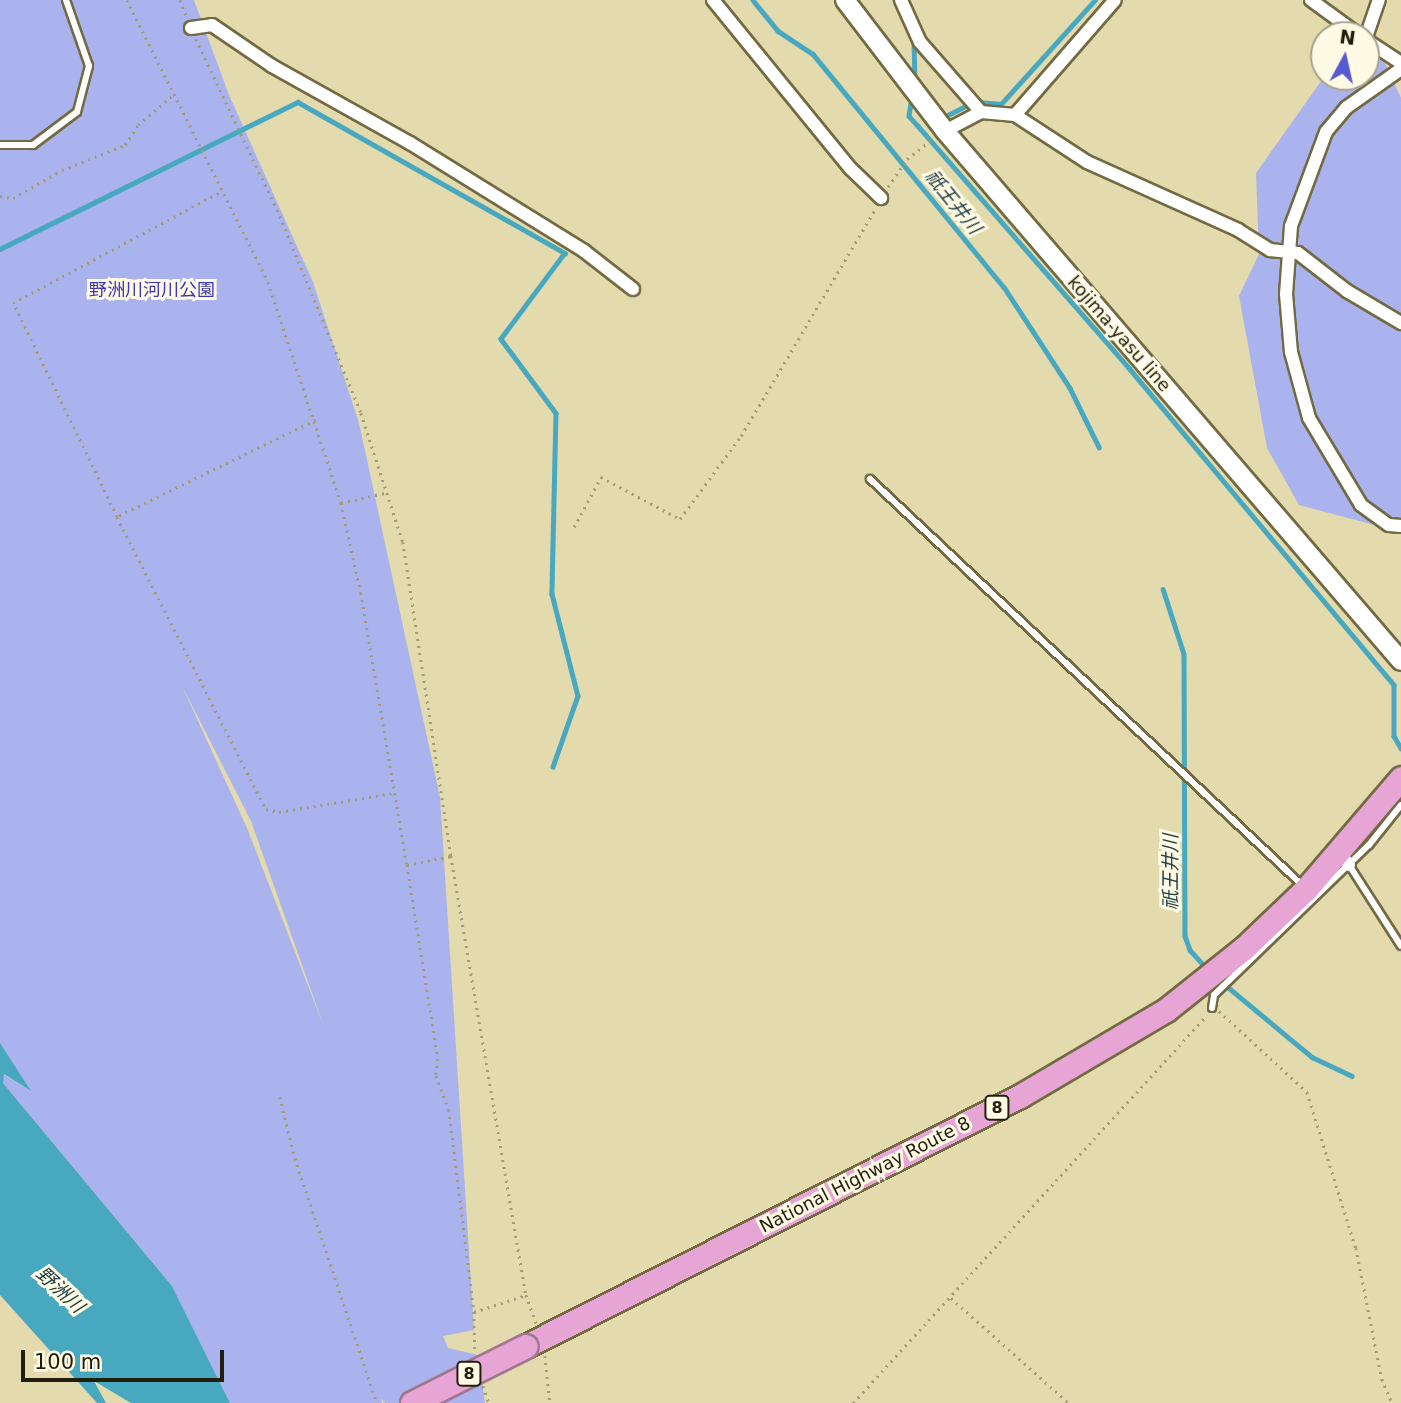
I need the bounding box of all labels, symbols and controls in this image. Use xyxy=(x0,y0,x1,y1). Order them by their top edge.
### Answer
north arrow xyxy=(1310,21,1380,91)
text: N xyxy=(1338,25,1357,49)
water label: 祇王井川 xyxy=(920,165,986,239)
street label: kojima-yasu line xyxy=(1063,272,1175,396)
park label: 野洲川河川公園 xyxy=(89,279,215,301)
water label: 祇王井川 xyxy=(1160,834,1182,910)
road number: 8 xyxy=(983,1096,1011,1120)
street label: National Highway Route 8 xyxy=(756,1112,974,1238)
water label: 野洲川 xyxy=(31,1262,89,1318)
scale bar xyxy=(24,1336,228,1380)
text: 100 m xyxy=(34,1350,101,1374)
road number: 8 xyxy=(455,1362,483,1386)

